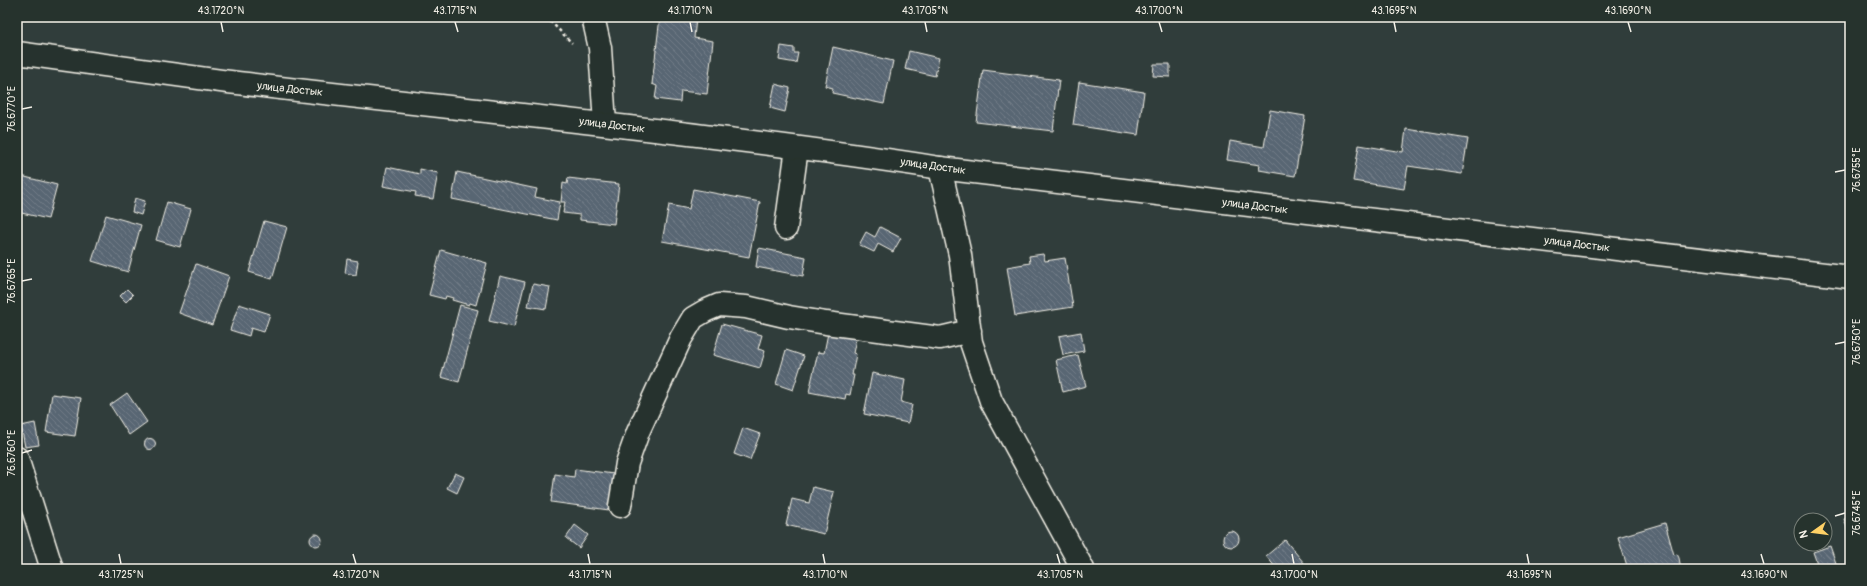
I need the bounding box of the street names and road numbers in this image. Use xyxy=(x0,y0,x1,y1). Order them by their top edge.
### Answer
street label: улица Достык xyxy=(256,79,324,99)
street label: улица Достык xyxy=(578,114,646,136)
street label: улица Достык xyxy=(898,155,967,177)
street label: улица Достык xyxy=(1221,195,1289,217)
street label: улица Достык xyxy=(1543,233,1611,255)

